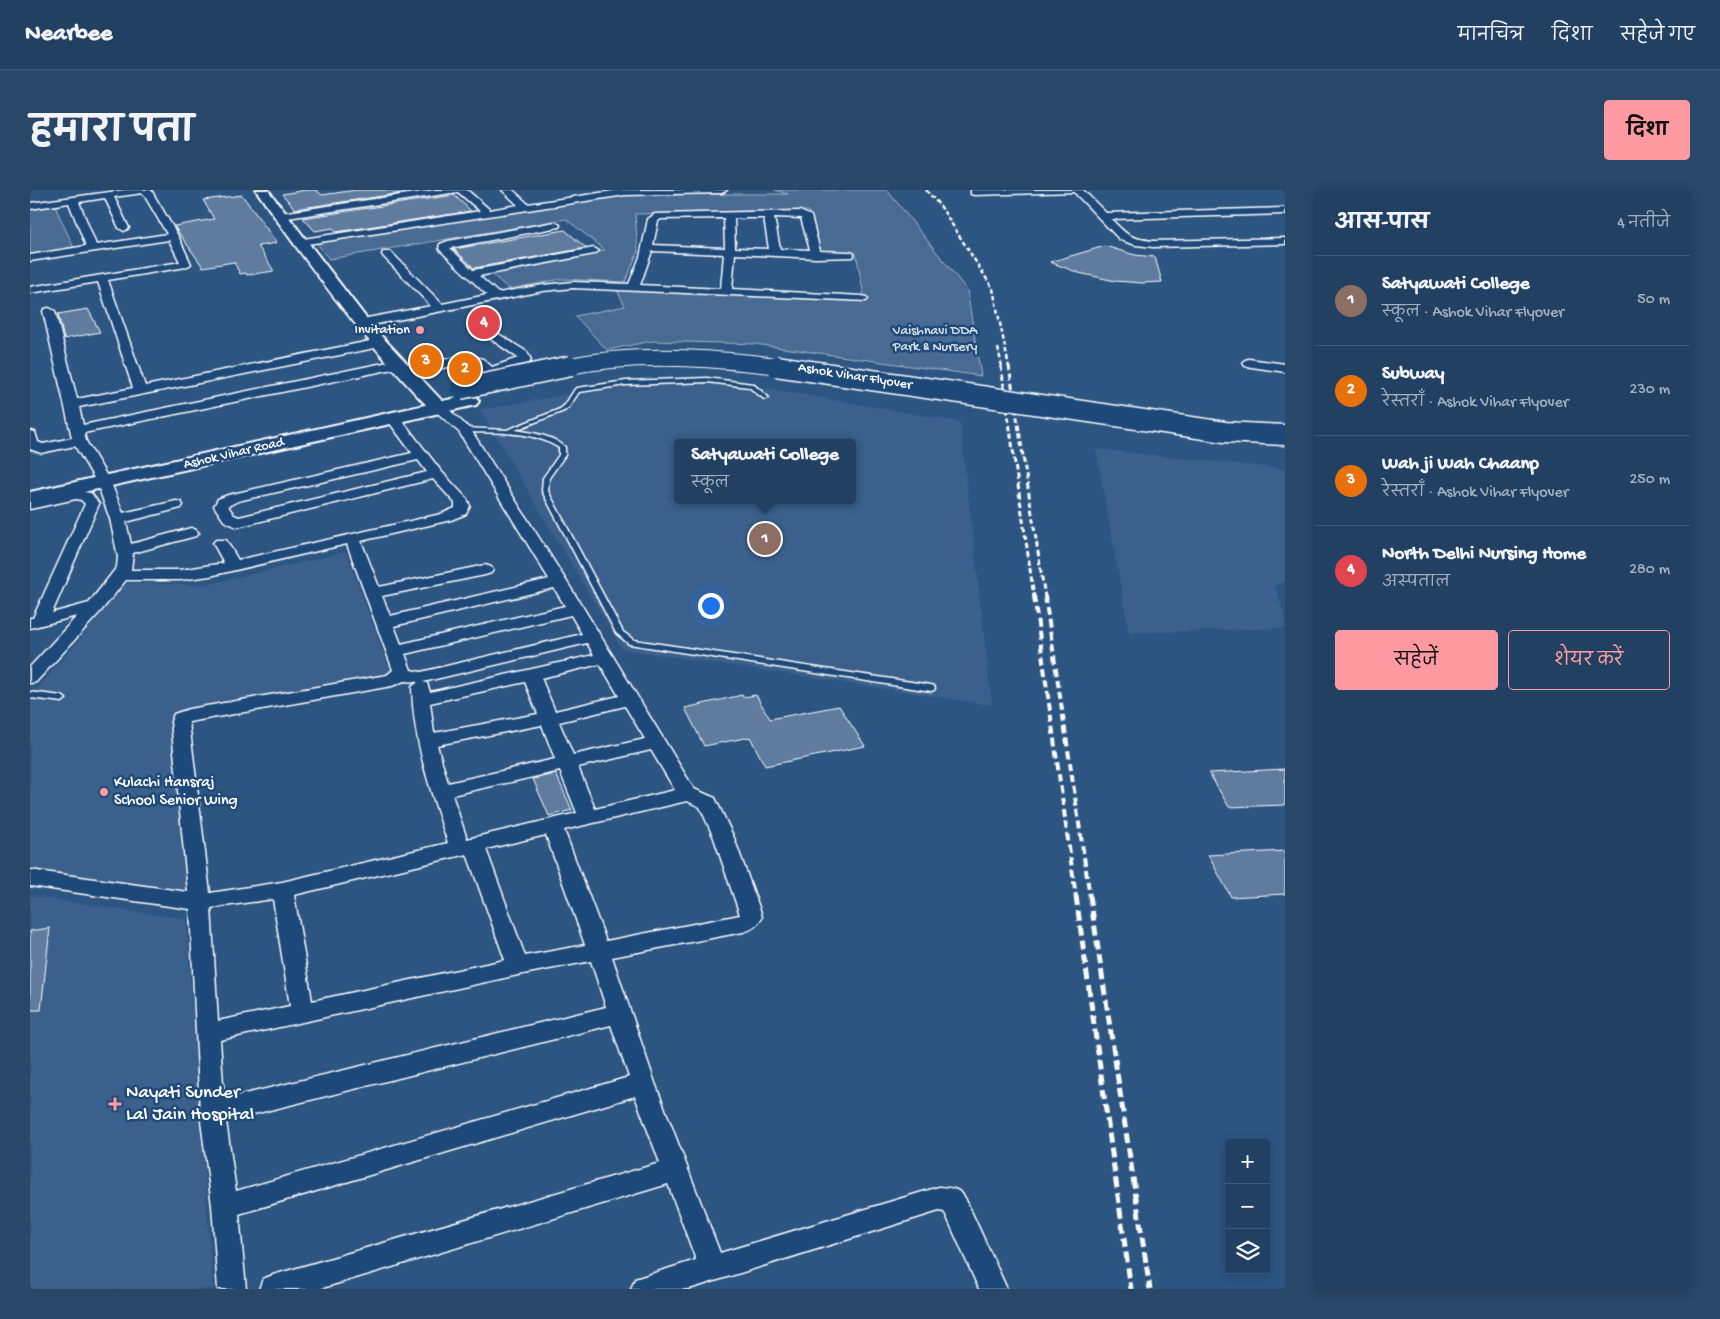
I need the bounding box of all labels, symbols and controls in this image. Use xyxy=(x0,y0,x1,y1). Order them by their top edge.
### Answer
text: Nearbee xyxy=(25,20,112,49)
text: मानचित्र xyxy=(1458,26,1524,47)
text: दिशा xyxy=(1552,26,1593,47)
text: सहेजे गए xyxy=(1621,26,1695,47)
button: दिशा xyxy=(1604,100,1690,160)
text: हमारा पता xyxy=(30,113,194,154)
text: आस-पास xyxy=(1335,212,1429,237)
text: 4 नतीजे xyxy=(1617,215,1670,234)
text: Satyawati College xyxy=(1382,273,1530,296)
text: 1 xyxy=(1348,291,1354,310)
text: 50 m xyxy=(1637,291,1670,310)
pin: 4 xyxy=(468,304,500,342)
text: स्कूल · Ashok Vihar Flyover xyxy=(1382,304,1564,323)
place label: Invitation xyxy=(355,322,410,339)
park label: Vaishnavi DDA Park & Nursery xyxy=(892,323,978,356)
marker: Invitation xyxy=(414,324,426,336)
pin: 3 xyxy=(410,342,442,380)
pin: 2 xyxy=(449,350,481,388)
street label: Ashok Vihar Flyover xyxy=(797,360,914,395)
text: Subway xyxy=(1382,363,1444,386)
text: 2 xyxy=(1347,381,1355,400)
text: 230 m xyxy=(1630,381,1670,400)
text: रेस्तराँ · Ashok Vihar Flyover xyxy=(1382,394,1568,413)
street label: Ashok Vihar Road xyxy=(182,434,288,474)
popup xyxy=(674,439,856,504)
text: Satyawati College xyxy=(691,444,839,467)
text: Wah ji Wah Chaanp xyxy=(1382,453,1539,476)
text: 3 xyxy=(1347,471,1355,490)
text: 250 m xyxy=(1630,471,1670,490)
text: स्कूल xyxy=(691,475,729,494)
text: रेस्तराँ · Ashok Vihar Flyover xyxy=(1382,484,1568,503)
pin: 1 xyxy=(749,520,781,558)
text: North Delhi Nursing Home xyxy=(1382,543,1586,566)
text: 4 xyxy=(1347,561,1355,580)
text: 280 m xyxy=(1629,561,1670,580)
text: अस्पताल xyxy=(1382,574,1450,593)
your location xyxy=(698,593,724,619)
button: सहेजें xyxy=(1335,630,1498,690)
button: शेयर करें xyxy=(1508,630,1670,690)
place label: Kulachi Hansraj School Senior Wing xyxy=(114,774,238,811)
marker: Kulachi Hansraj School Senior Wing xyxy=(98,786,110,798)
place label: Nayati Sunder Lal Jain Hospital xyxy=(126,1082,254,1127)
marker: Nayati Sunder Lal Jain Hospital xyxy=(108,1097,122,1111)
map controls xyxy=(1225,1139,1270,1274)
button: + xyxy=(1225,1139,1270,1184)
button: − xyxy=(1225,1184,1270,1229)
button: layers xyxy=(1225,1229,1270,1274)

